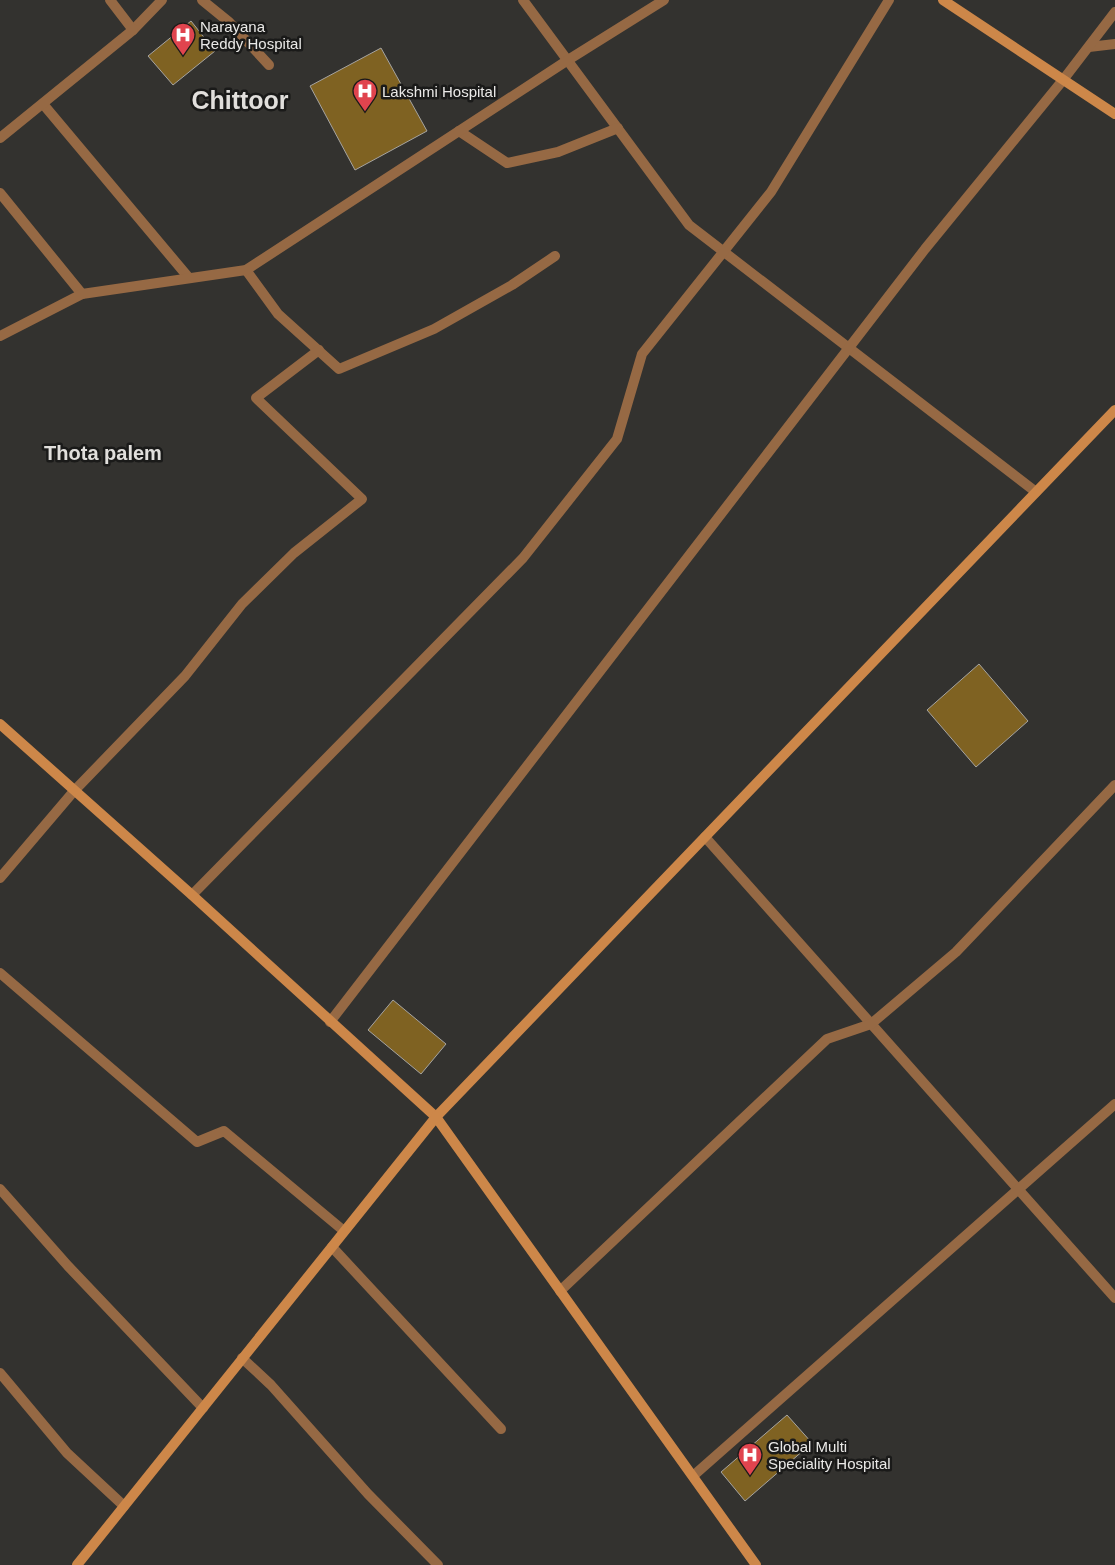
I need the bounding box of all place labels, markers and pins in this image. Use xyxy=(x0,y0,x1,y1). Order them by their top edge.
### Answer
place label: Narayana Reddy Hospital xyxy=(200,18,302,52)
hospital icon: Narayana Reddy Hospital xyxy=(170,22,196,56)
hospital icon: Lakshmi Hospital xyxy=(352,78,378,112)
place label: Lakshmi Hospital xyxy=(382,83,496,100)
place label: Global Multi Speciality Hospital xyxy=(768,1438,891,1472)
hospital icon: Global Multi Speciality Hospital xyxy=(737,1442,763,1476)

